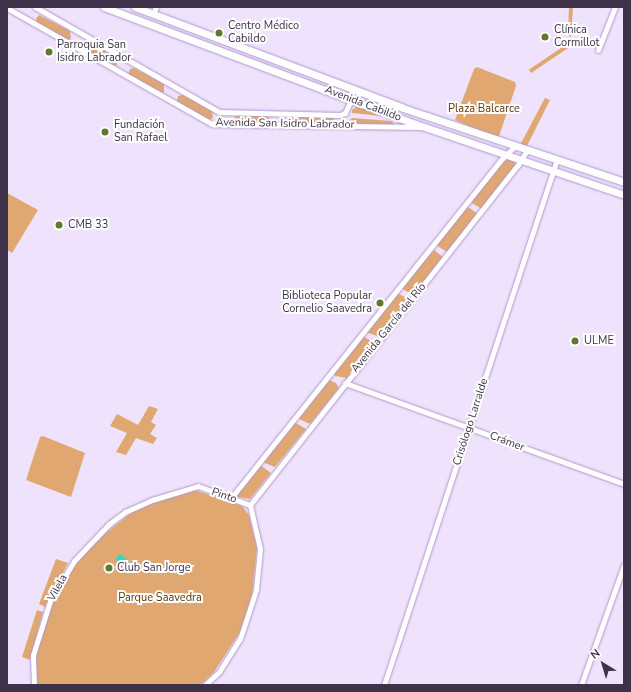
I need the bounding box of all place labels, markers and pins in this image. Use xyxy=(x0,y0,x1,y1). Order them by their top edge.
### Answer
place label: Centro Médico Cabildo xyxy=(228,20,299,46)
place label: Clínica Cormillot xyxy=(554,24,599,50)
marker: Centro Médico Cabildo xyxy=(213,27,225,39)
marker: Clínica Cormillot xyxy=(539,31,551,43)
place label: Parroquia San Isidro Labrador xyxy=(57,39,131,65)
marker: Parroquia San Isidro Labrador xyxy=(44,47,54,57)
place label: Fundación San Rafael xyxy=(114,119,167,145)
marker: Fundación San Rafael xyxy=(99,126,111,138)
place label: CMB 33 xyxy=(68,218,108,232)
marker: CMB 33 xyxy=(53,219,65,231)
place label: Biblioteca Popular Cornelio Saavedra xyxy=(282,290,372,316)
marker: Biblioteca Popular Cornelio Saavedra xyxy=(375,298,385,308)
place label: ULME xyxy=(584,334,614,348)
marker: ULME xyxy=(569,335,581,347)
place label: Club San Jorge xyxy=(117,561,191,575)
marker: Club San Jorge xyxy=(104,563,114,573)

